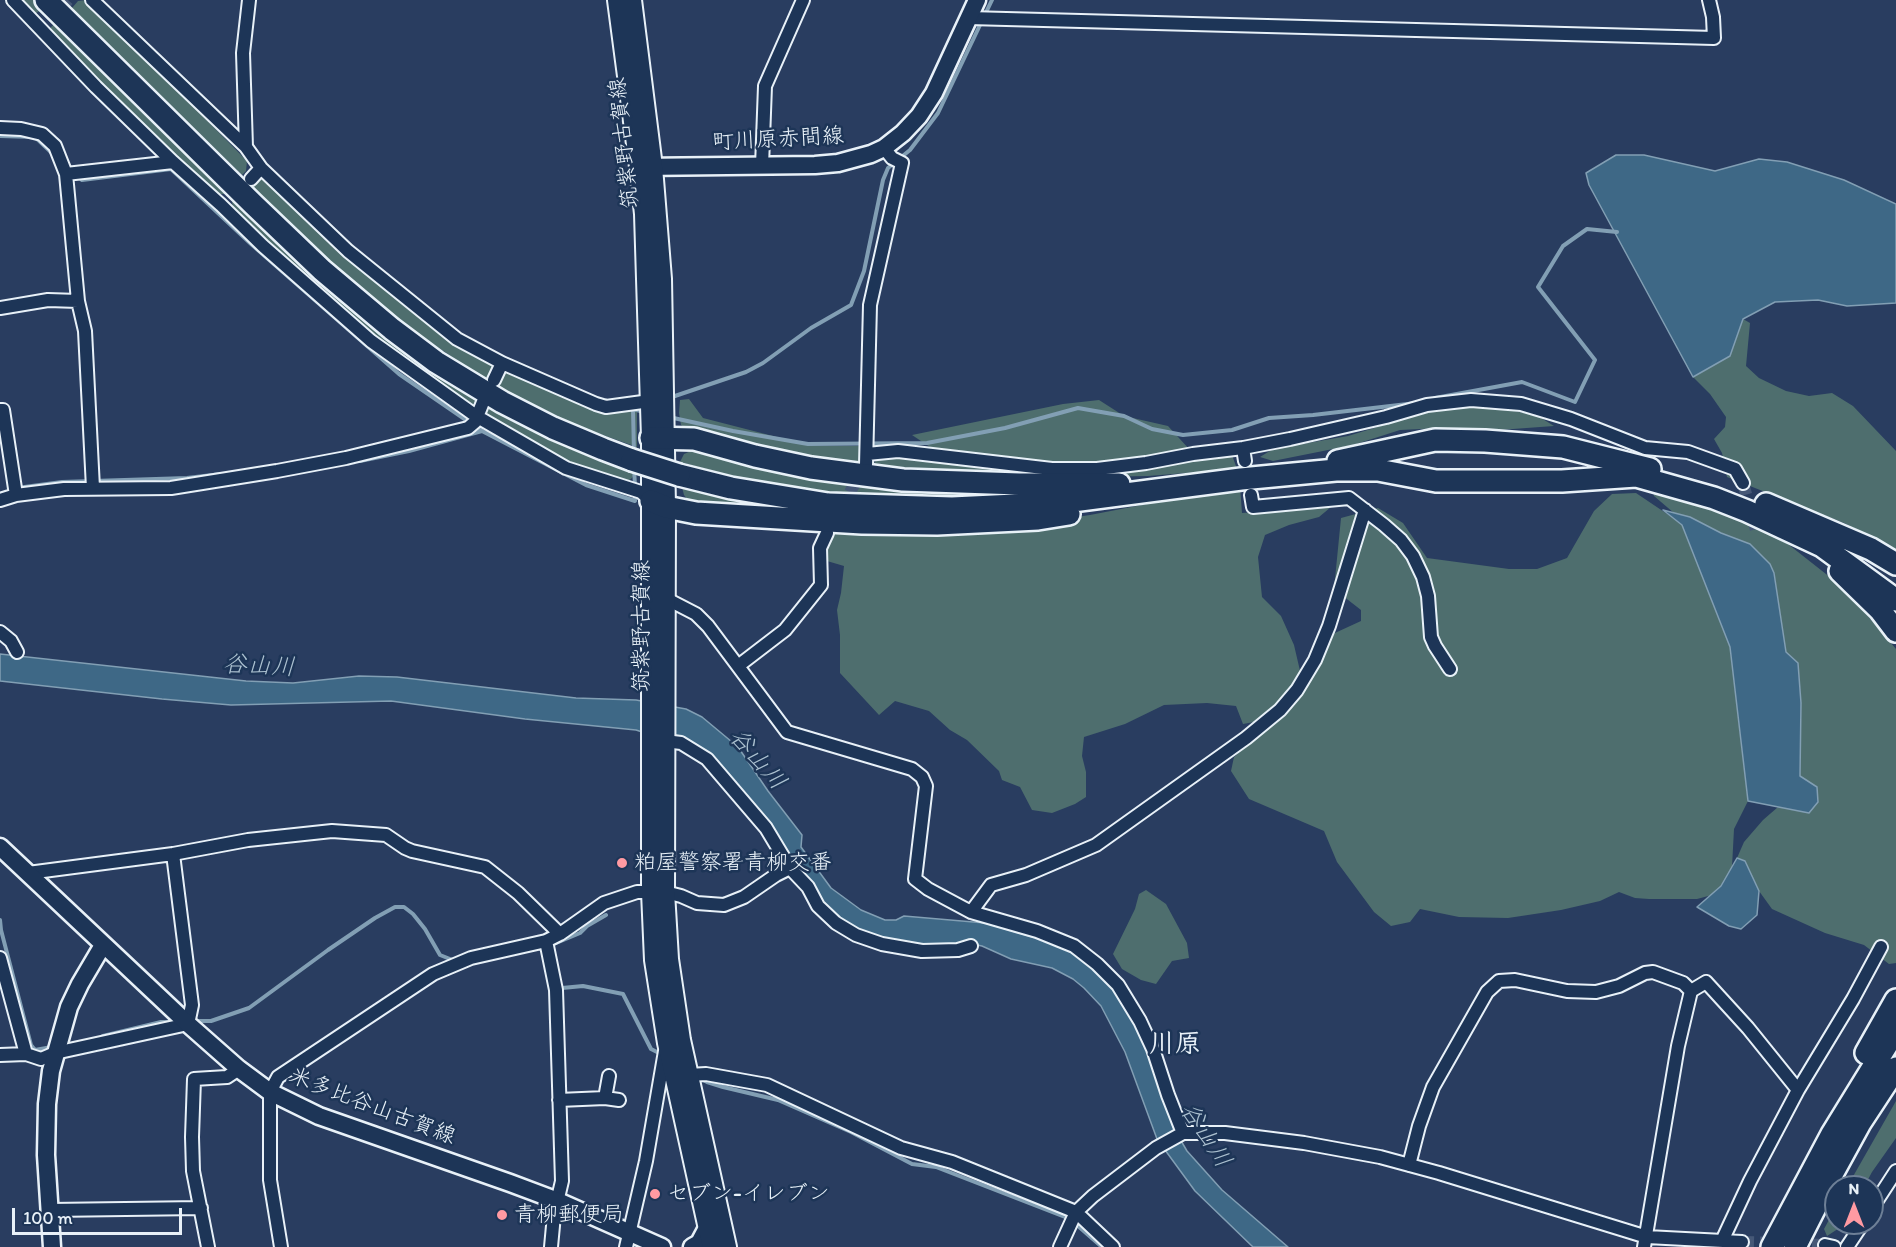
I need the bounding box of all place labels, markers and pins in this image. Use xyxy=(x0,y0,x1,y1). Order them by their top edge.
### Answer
place label: 粕屋警察署青柳交番 xyxy=(634,850,832,876)
marker: 粕屋警察署青柳交番 xyxy=(615,856,629,870)
place label: セブン-イレブン xyxy=(667,1181,830,1207)
marker: セブン-イレブン xyxy=(648,1187,662,1201)
place label: 青柳郵便局 xyxy=(514,1202,624,1228)
marker: 青柳郵便局 xyxy=(495,1208,509,1222)

